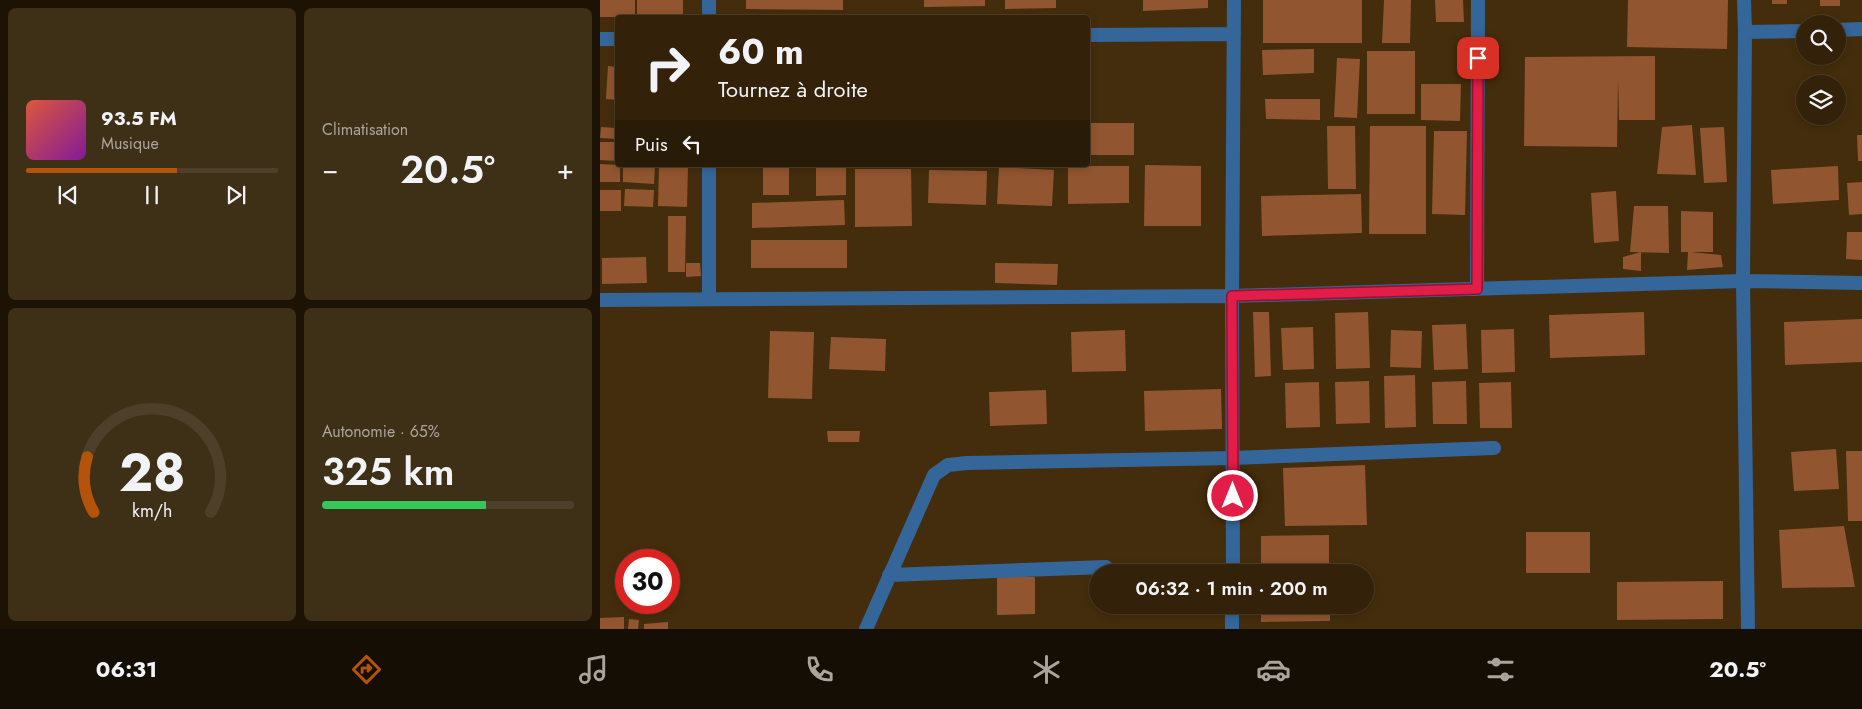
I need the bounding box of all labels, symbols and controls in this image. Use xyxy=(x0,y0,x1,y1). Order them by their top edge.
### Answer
map controls xyxy=(1796,15,1846,125)
button: search xyxy=(1796,15,1846,65)
text: 60 m xyxy=(718,27,804,77)
icon: right xyxy=(635,35,700,100)
pin xyxy=(1457,37,1499,79)
icon: arrive xyxy=(1464,44,1492,72)
text: Tournez à droite xyxy=(718,73,868,105)
button: layers xyxy=(1796,75,1846,125)
text: 93.5 FM xyxy=(101,105,177,132)
text: Climatisation xyxy=(322,118,408,141)
icon: left xyxy=(678,130,706,158)
text: Puis xyxy=(635,131,668,158)
text: Musique xyxy=(101,132,159,155)
text: 20.5° xyxy=(400,142,495,197)
text: − xyxy=(322,149,339,190)
text: + xyxy=(557,149,574,190)
icon: previous xyxy=(54,181,82,209)
icon: pause xyxy=(138,181,166,209)
icon: next xyxy=(222,181,250,209)
text: Autonomie · 65% xyxy=(322,420,440,443)
text: 28 xyxy=(119,435,185,511)
text: 325 km xyxy=(322,444,455,499)
position arrow xyxy=(1206,469,1258,521)
text: km/h xyxy=(132,498,172,524)
speed limit sign: 30 xyxy=(615,549,680,614)
text: 06:32 · 1 min · 200 m xyxy=(1135,575,1328,602)
icon: directions xyxy=(349,652,384,687)
icon: music xyxy=(576,652,611,687)
icon: phone xyxy=(802,652,837,687)
icon: climate xyxy=(1029,652,1064,687)
icon: car xyxy=(1256,652,1291,687)
icon: filters xyxy=(1483,652,1518,687)
text: 06:31 xyxy=(96,653,157,685)
text: 20.5° xyxy=(1709,653,1766,685)

